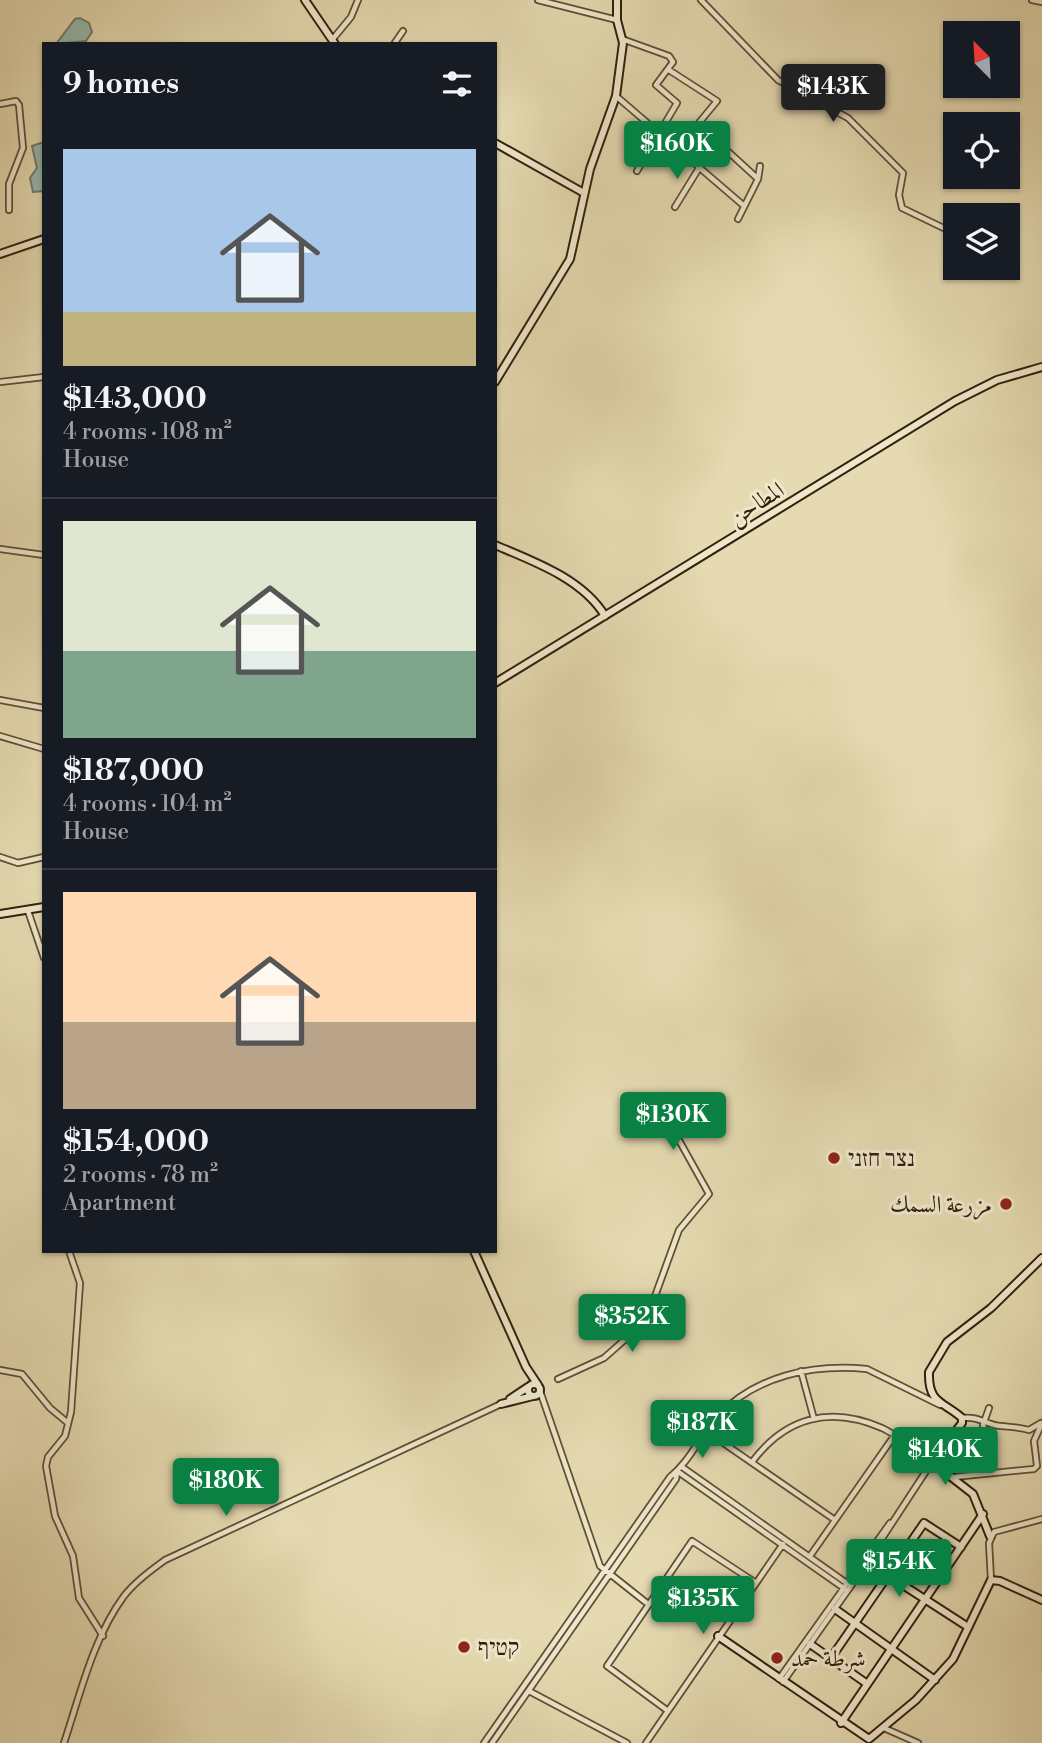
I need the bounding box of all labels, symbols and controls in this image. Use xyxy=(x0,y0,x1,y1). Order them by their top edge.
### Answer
north arrow xyxy=(943,21,1020,98)
map controls xyxy=(943,21,1020,280)
pin: $143K xyxy=(784,64,882,124)
text: 9 homes xyxy=(63,65,179,103)
icon: filters xyxy=(438,65,476,103)
text: $143K xyxy=(797,73,869,101)
button: locate xyxy=(943,112,1020,189)
pin: $160K xyxy=(628,122,726,181)
text: $160K xyxy=(640,130,714,158)
icon: home xyxy=(207,195,333,321)
button: layers xyxy=(943,203,1020,280)
text: $143,000 xyxy=(63,380,207,418)
text: 4 rooms · 108 m² xyxy=(63,418,232,446)
text: House xyxy=(63,446,129,474)
street label: المطاحن xyxy=(724,476,790,533)
icon: home xyxy=(207,567,333,693)
text: $187,000 xyxy=(63,752,204,790)
text: 4 rooms · 104 m² xyxy=(63,790,232,818)
text: House xyxy=(63,818,129,846)
icon: home xyxy=(207,938,333,1064)
pin: $130K xyxy=(624,1092,722,1152)
text: $130K xyxy=(636,1101,710,1129)
text: $154,000 xyxy=(63,1123,209,1161)
place label: נצר חזני xyxy=(848,1145,915,1173)
marker: נצר חזני xyxy=(826,1150,842,1166)
text: 2 rooms · 78 m² xyxy=(63,1161,218,1189)
text: Apartment xyxy=(63,1189,176,1217)
place label: مزرعة السمك xyxy=(890,1191,992,1220)
marker: مزرعة السمك xyxy=(998,1196,1014,1212)
pin: $352K xyxy=(583,1294,681,1354)
text: $352K xyxy=(595,1303,669,1331)
pin: $187K xyxy=(653,1400,751,1460)
text: $187K xyxy=(667,1409,737,1437)
pin: $140K xyxy=(896,1428,994,1487)
text: $140K xyxy=(908,1436,982,1464)
pin: $180K xyxy=(177,1458,275,1518)
text: $180K xyxy=(189,1467,263,1495)
pin: $154K xyxy=(850,1540,948,1599)
text: $154K xyxy=(862,1548,936,1576)
pin: $135K xyxy=(654,1576,752,1636)
text: $135K xyxy=(667,1585,739,1613)
place label: קטיף xyxy=(478,1634,519,1662)
marker: קטיף xyxy=(456,1639,472,1655)
place label: شرطة حمد xyxy=(791,1645,866,1674)
marker: شرطة حمد xyxy=(769,1650,785,1666)

